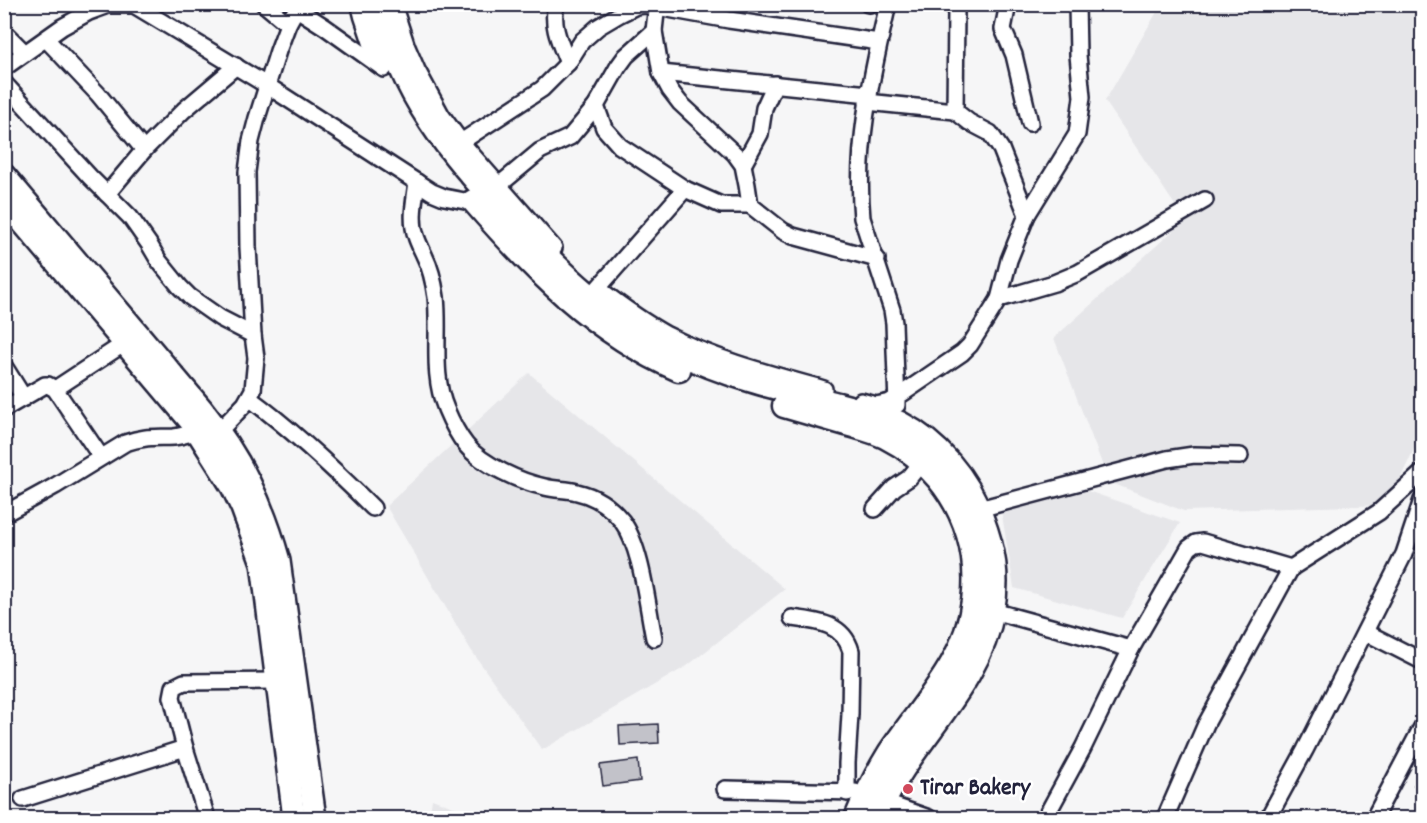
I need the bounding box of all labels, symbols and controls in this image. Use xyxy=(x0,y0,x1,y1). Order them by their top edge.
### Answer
place label: Tirar Bakery xyxy=(920,772,1031,806)
marker: Tirar Bakery xyxy=(901,782,915,796)

